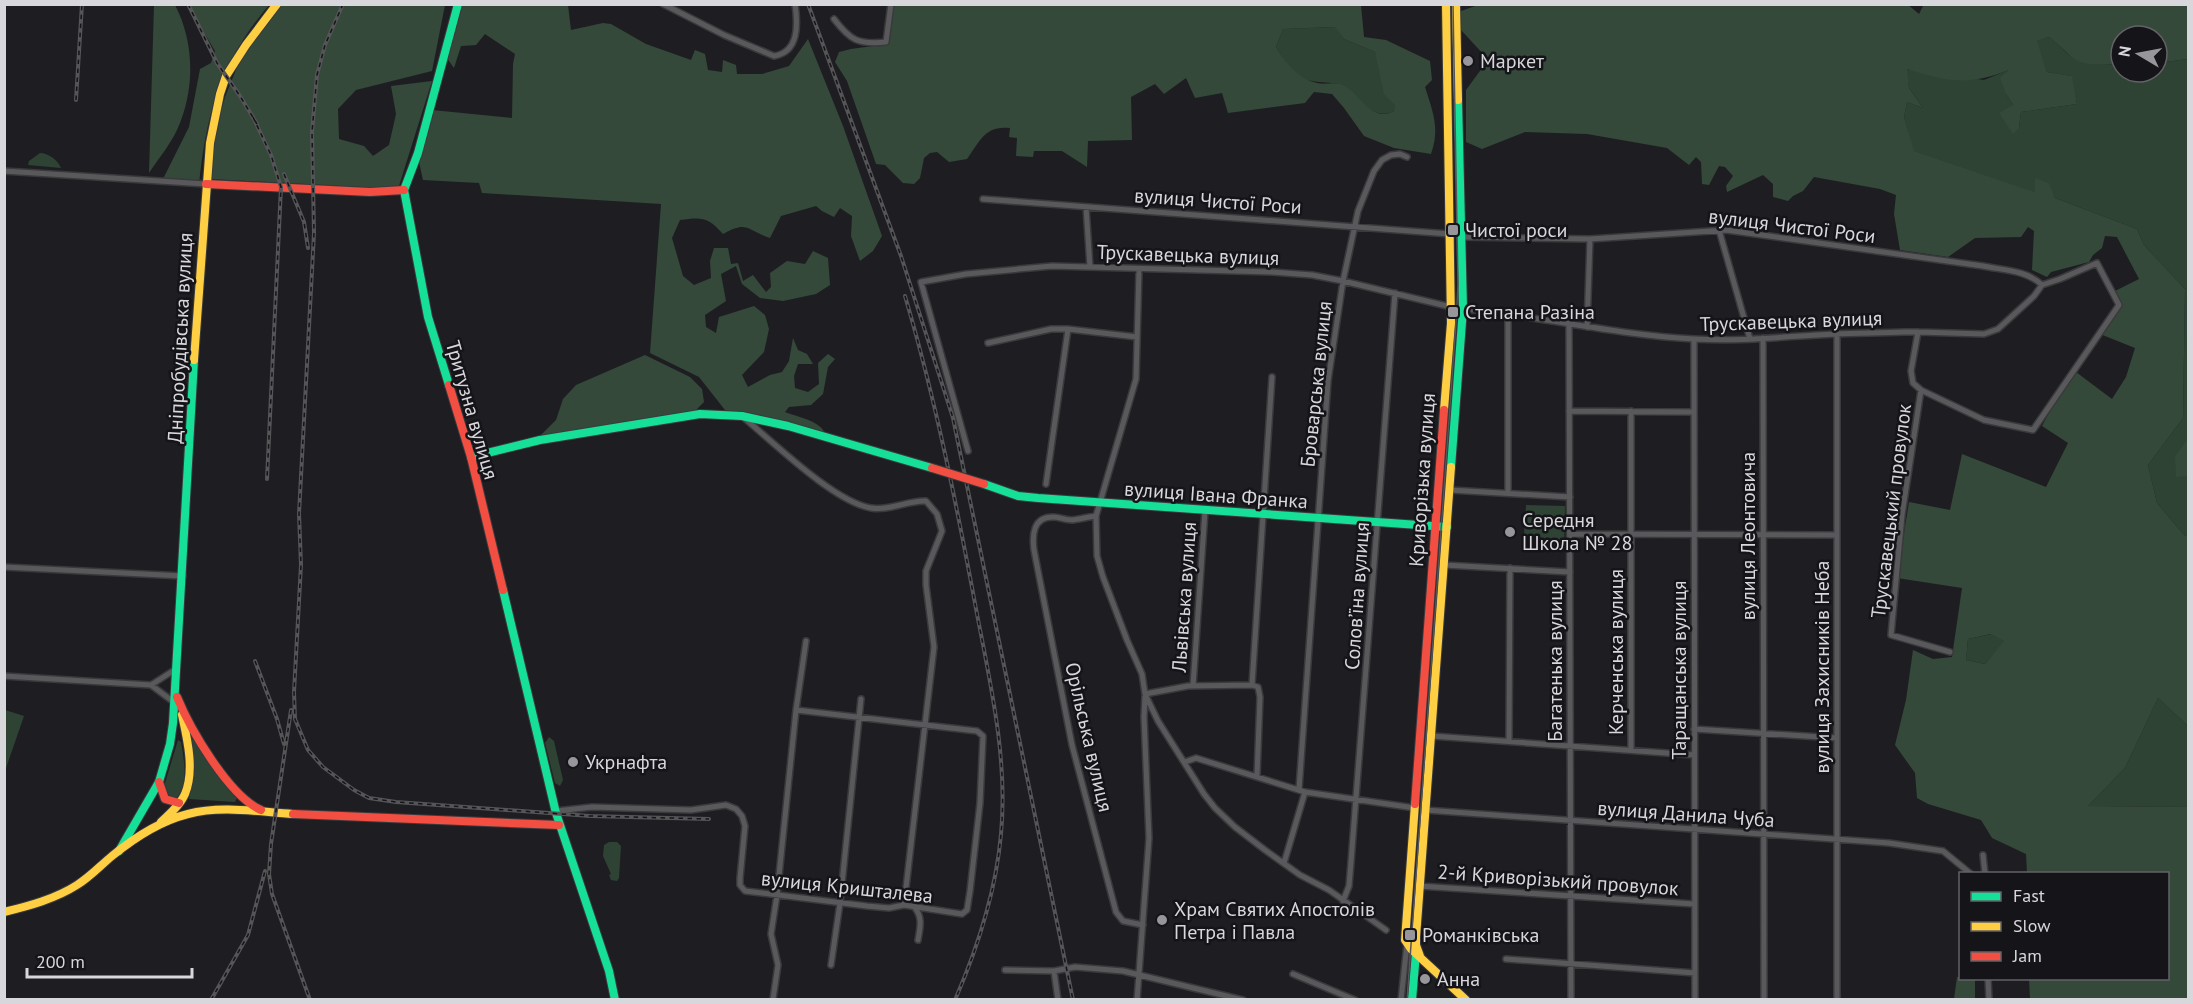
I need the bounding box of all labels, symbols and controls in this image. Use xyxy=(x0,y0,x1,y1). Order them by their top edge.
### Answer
north arrow xyxy=(2109,24,2169,84)
text: N xyxy=(2113,44,2135,58)
place label: Маркет xyxy=(1480,48,1544,74)
marker: Маркет xyxy=(1461,54,1475,68)
street label: вулиця Чистої Роси xyxy=(1133,182,1303,220)
street label: вулиця Чистої Роси xyxy=(1707,203,1877,249)
place label: Чистої роси xyxy=(1465,217,1567,243)
marker: Чистої роси xyxy=(1446,223,1460,237)
street label: Дніпробудівська вулиця xyxy=(161,232,199,444)
street label: Трускавецька вулиця xyxy=(1096,239,1280,271)
place label: Степана Разіна xyxy=(1465,299,1595,325)
street label: Броварська вулиця xyxy=(1294,300,1338,468)
marker: Степана Разіна xyxy=(1446,305,1460,319)
street label: Трускавецька вулиця xyxy=(1699,305,1883,337)
street label: Тритузна вулиця xyxy=(440,338,504,482)
street label: Криворізька вулиця xyxy=(1403,392,1441,568)
street label: Трускавецький провулок xyxy=(1865,402,1917,620)
street label: вулиця Леонтовича xyxy=(1735,452,1761,620)
street label: вулиця Івана Франка xyxy=(1123,476,1309,514)
place label: Середня Школа № 28 xyxy=(1522,507,1632,556)
street label: Львівська вулиця xyxy=(1166,521,1202,674)
street label: Соловʼїна вулиця xyxy=(1339,521,1375,671)
marker: Середня Школа № 28 xyxy=(1503,525,1517,539)
street label: вулиця Захисників Неба xyxy=(1809,561,1835,773)
street label: Керченська вулиця xyxy=(1603,569,1629,735)
street label: Багатенька вулиця xyxy=(1542,580,1568,742)
street label: Таращанська вулиця xyxy=(1666,581,1692,759)
street label: Орільська вулиця xyxy=(1059,660,1119,814)
place label: Укрнафта xyxy=(585,749,667,775)
marker: Укрнафта xyxy=(566,755,580,769)
street label: вулиця Данила Чуба xyxy=(1596,795,1776,833)
street label: 2-й Криворізький провулок xyxy=(1437,859,1680,901)
street label: вулиця Кришталева xyxy=(760,865,934,909)
legend xyxy=(1959,872,2169,980)
text: Fast xyxy=(2013,884,2045,907)
place label: Храм Святих Апостолів Петра і Павла xyxy=(1174,896,1375,945)
marker: Храм Святих Апостолів Петра і Павла xyxy=(1155,913,1169,927)
text: Slow xyxy=(2013,914,2051,937)
place label: Романківська xyxy=(1422,922,1539,948)
marker: Романківська xyxy=(1403,928,1417,942)
scale bar xyxy=(27,941,192,979)
text: Jam xyxy=(2012,944,2042,967)
text: 200 m xyxy=(36,950,85,973)
place label: Анна xyxy=(1437,966,1480,992)
marker: Анна xyxy=(1418,972,1432,986)

